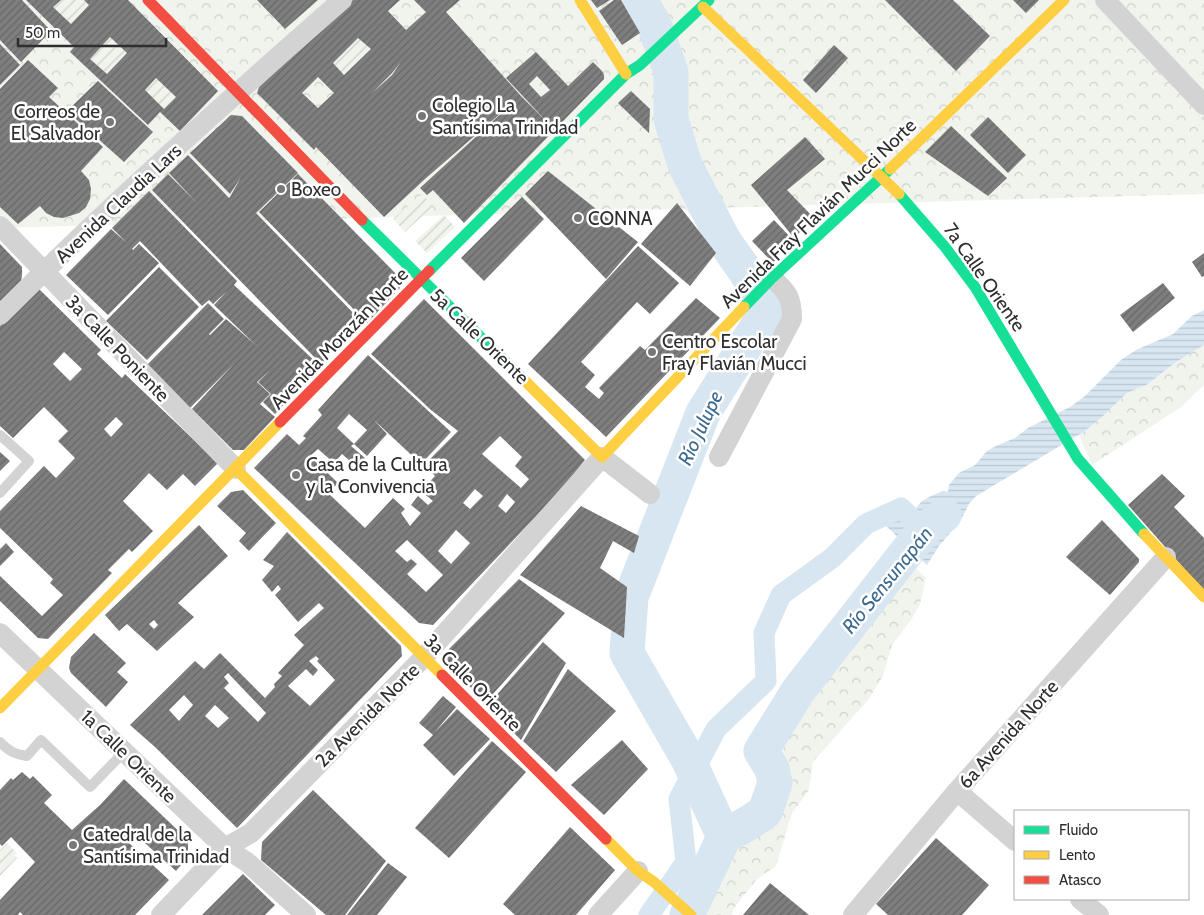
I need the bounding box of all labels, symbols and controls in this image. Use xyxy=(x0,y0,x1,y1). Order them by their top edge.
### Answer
scale bar xyxy=(18,15,165,47)
text: 50 m xyxy=(25,24,60,42)
place label: Colegio La Santísima Trinidad xyxy=(432,94,578,139)
place label: Correos de El Salvador xyxy=(11,100,100,145)
marker: Colegio La Santísima Trinidad xyxy=(416,110,428,122)
street label: Avenida Fray Flavián Mucci Norte xyxy=(716,114,921,313)
marker: Correos de El Salvador xyxy=(104,116,116,128)
street label: Avenida Claudia Lars xyxy=(50,139,186,268)
place label: Boxeo xyxy=(291,178,341,201)
marker: Boxeo xyxy=(275,183,287,195)
place label: CONNA xyxy=(588,207,653,230)
marker: CONNA xyxy=(572,212,584,224)
street label: 7a Calle Oriente xyxy=(939,219,1031,336)
street label: Avenida Morazán Norte xyxy=(266,263,413,414)
street label: 5a Calle Oriente xyxy=(426,284,534,389)
street label: 3a Calle Poniente xyxy=(61,290,174,407)
place label: Centro Escolar Fray Flavián Mucci xyxy=(662,330,806,375)
marker: Centro Escolar Fray Flavián Mucci xyxy=(646,346,658,358)
water label: Río Julupe xyxy=(672,387,728,469)
place label: Casa de la Cultura y la Convivencia xyxy=(306,453,448,498)
marker: Casa de la Cultura y la Convivencia xyxy=(290,469,302,481)
water label: Río Sensunapán xyxy=(837,522,937,638)
street label: 3a Calle Oriente xyxy=(419,629,526,736)
street label: 2a Avenida Norte xyxy=(311,658,424,772)
street label: 6a Avenida Norte xyxy=(954,675,1063,793)
street label: 1a Calle Oriente xyxy=(76,705,181,808)
legend xyxy=(1014,810,1189,900)
text: Fluido xyxy=(1059,821,1098,839)
place label: Catedral de la Santísima Trinidad xyxy=(83,823,229,868)
marker: Catedral de la Santísima Trinidad xyxy=(67,839,79,851)
text: Lento xyxy=(1059,846,1096,864)
text: Atasco xyxy=(1059,871,1101,889)

